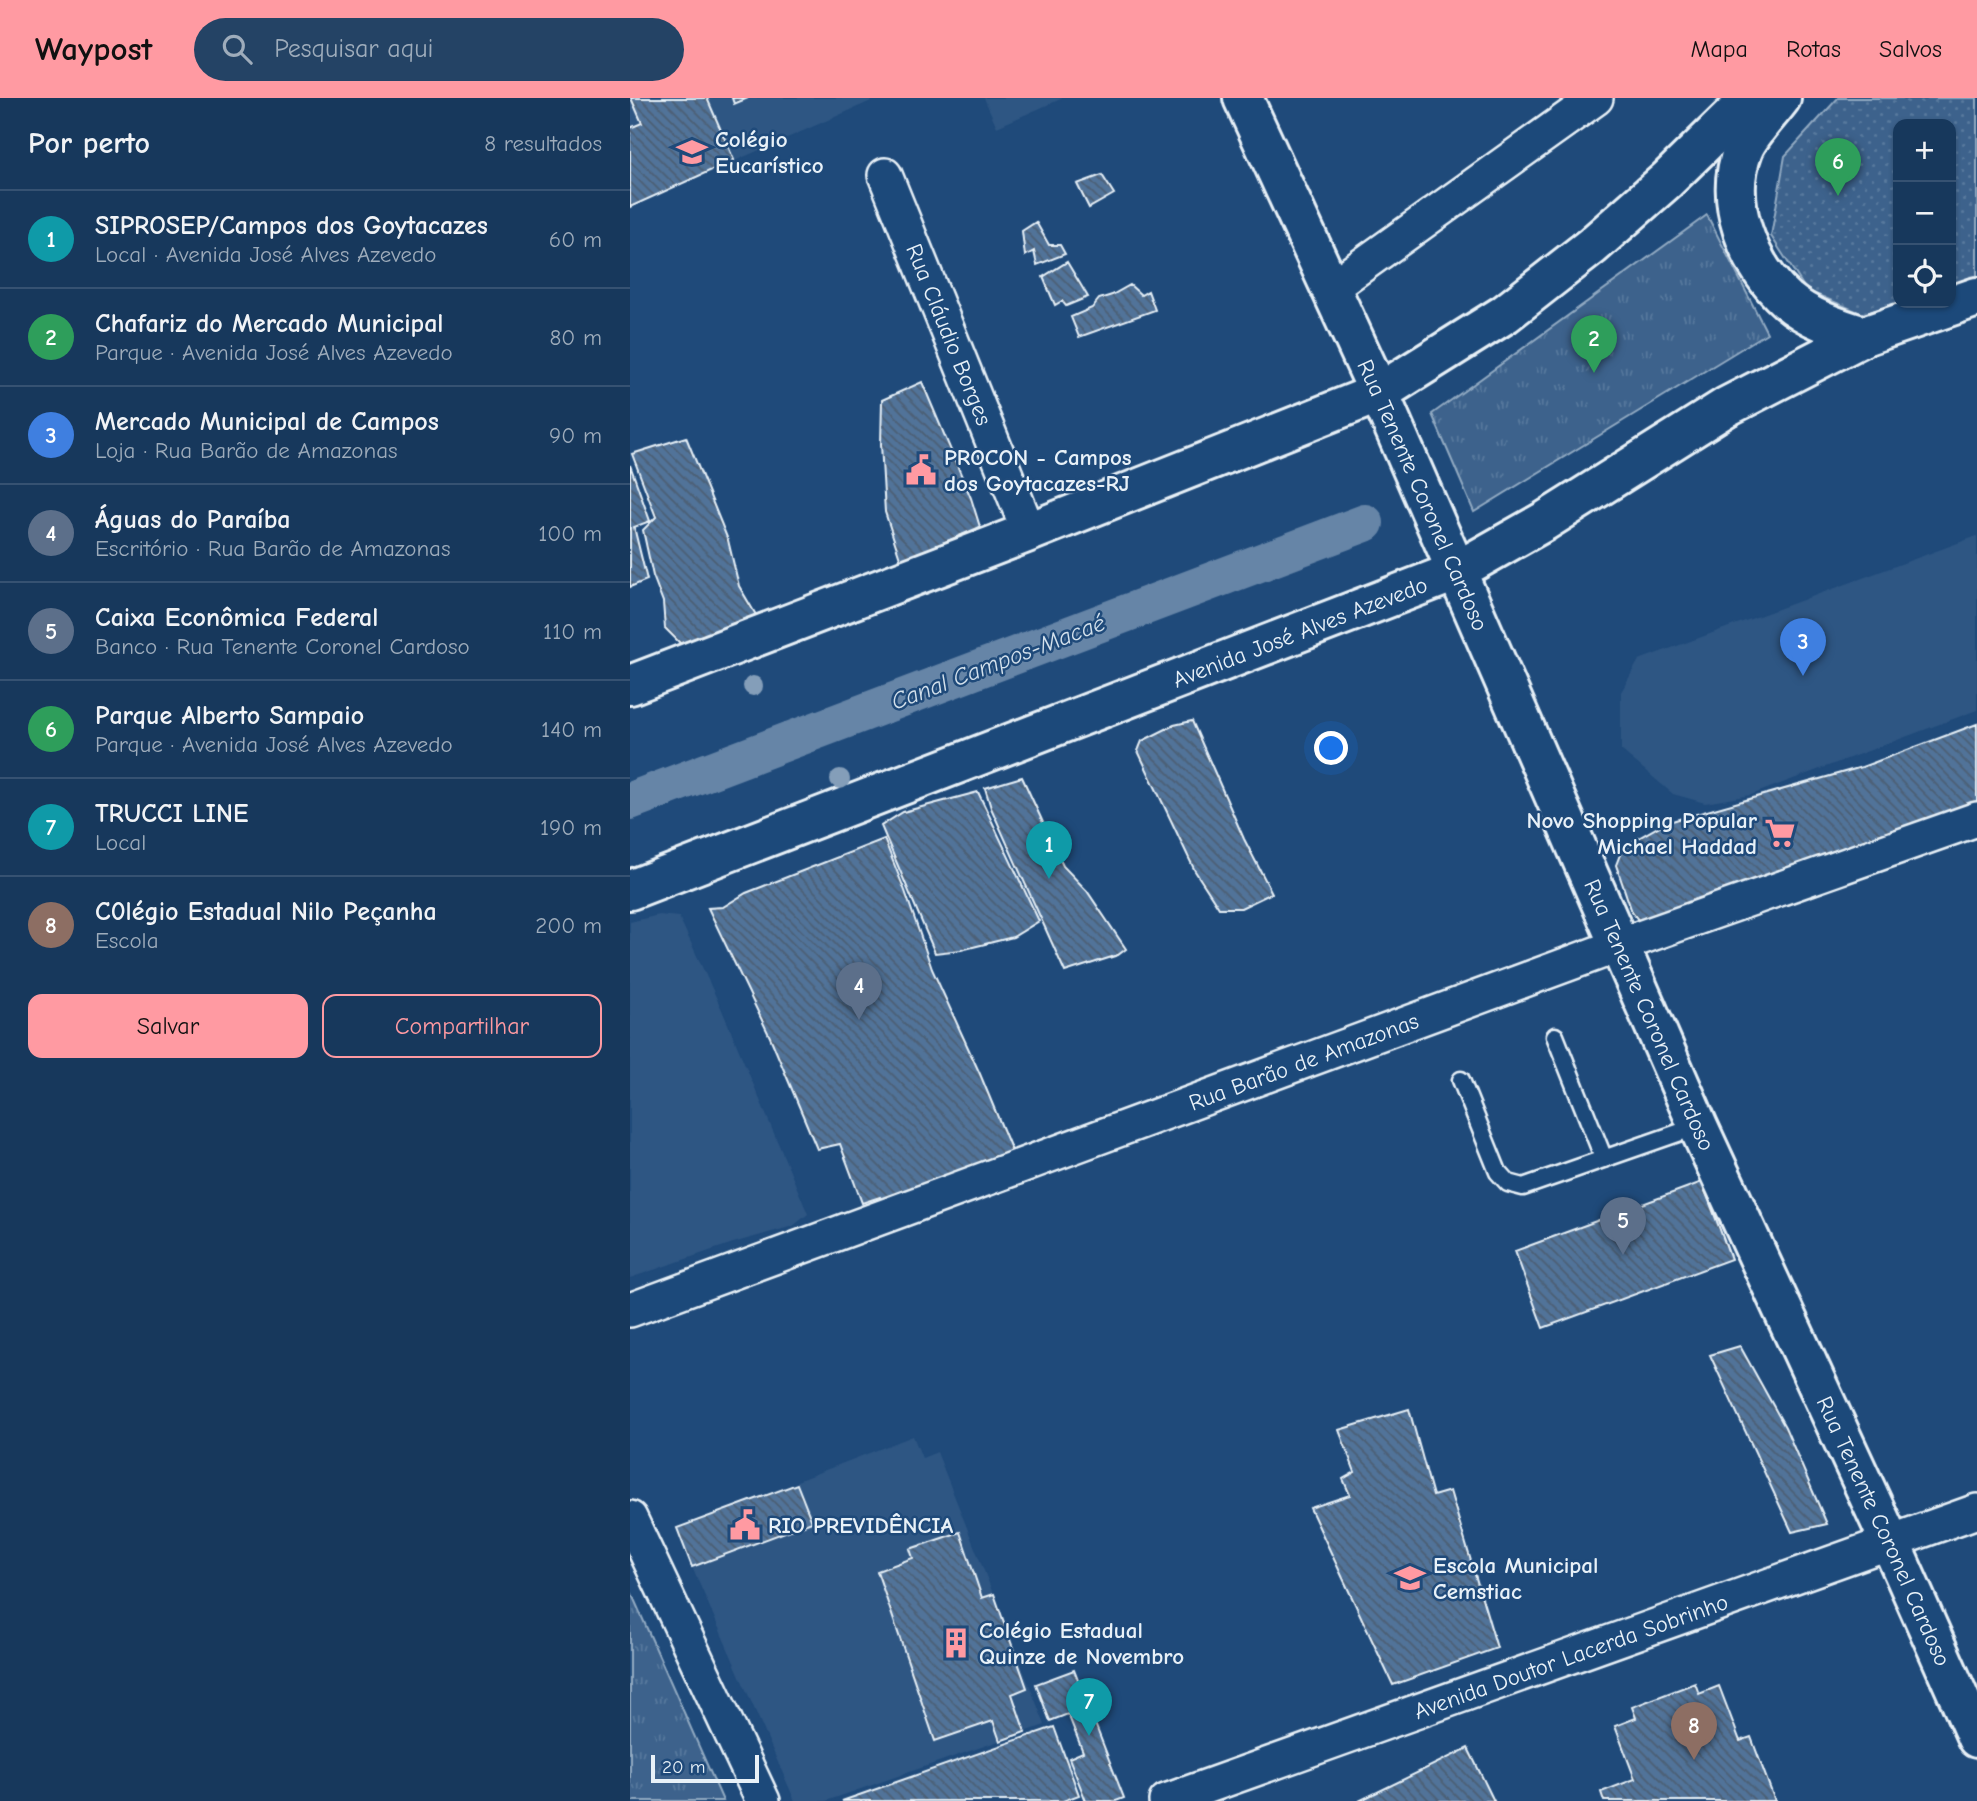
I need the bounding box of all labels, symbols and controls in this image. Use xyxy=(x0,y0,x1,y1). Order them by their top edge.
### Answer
search box xyxy=(194,18,684,81)
text: Waypost xyxy=(35,30,152,68)
icon: search xyxy=(218,30,256,68)
text: Pesquisar aqui xyxy=(274,34,433,64)
text: Mapa xyxy=(1690,35,1748,63)
text: Rotas xyxy=(1786,35,1841,63)
text: Salvos xyxy=(1879,35,1942,63)
map controls xyxy=(1893,119,1956,308)
button: + xyxy=(1893,119,1956,182)
text: Por perto xyxy=(28,126,150,161)
place label: Colégio Eucarístico xyxy=(715,126,824,179)
text: 8 resultados xyxy=(484,130,602,157)
school or university icon: Colégio Eucarístico xyxy=(675,135,709,169)
pin: 6 xyxy=(1815,138,1861,196)
button: − xyxy=(1893,182,1956,245)
text: SIPROSEP/Campos dos Goytacazes xyxy=(95,211,488,241)
text: 1 xyxy=(46,226,56,253)
text: 60 m xyxy=(549,226,602,253)
street label: Rua Cláudio Borges xyxy=(901,240,998,429)
text: Local · Avenida José Alves Azevedo xyxy=(95,241,436,268)
button: locate xyxy=(1893,245,1956,308)
text: Chafariz do Mercado Municipal xyxy=(95,309,443,339)
pin: 2 xyxy=(1571,315,1617,373)
text: 2 xyxy=(45,324,57,351)
text: 80 m xyxy=(549,324,602,351)
text: Parque · Avenida José Alves Azevedo xyxy=(95,339,453,366)
street label: Rua Tenente Coronel Cardoso xyxy=(1352,355,1494,635)
text: Mercado Municipal de Campos xyxy=(95,407,439,437)
text: 3 xyxy=(45,422,57,449)
text: 90 m xyxy=(549,422,602,449)
text: Loja · Rua Barão de Amazonas xyxy=(95,437,398,464)
place label: PROCON - Campos dos Goytacazes-RJ xyxy=(944,444,1132,497)
public building icon: PROCON - Campos dos Goytacazes-RJ xyxy=(904,453,938,487)
text: Águas do Paraíba xyxy=(95,505,291,535)
text: 4 xyxy=(46,520,56,547)
text: 100 m xyxy=(538,520,602,547)
text: Escritório · Rua Barão de Amazonas xyxy=(95,535,451,562)
street label: Avenida José Alves Azevedo xyxy=(1169,570,1431,693)
text: Caixa Econômica Federal xyxy=(95,603,378,633)
water label: Canal Campos-Macaé xyxy=(887,608,1109,716)
text: 5 xyxy=(45,618,57,645)
text: 110 m xyxy=(543,618,602,645)
pin: 3 xyxy=(1780,618,1826,676)
text: Banco · Rua Tenente Coronel Cardoso xyxy=(95,633,470,660)
text: Parque Alberto Sampaio xyxy=(95,701,364,731)
text: 6 xyxy=(45,716,57,743)
text: 140 m xyxy=(541,716,602,743)
text: Parque · Avenida José Alves Azevedo xyxy=(95,731,453,758)
your location xyxy=(1314,731,1348,765)
text: TRUCCI LINE xyxy=(95,799,248,829)
place label: Novo Shopping Popular Michael Haddad xyxy=(1526,807,1758,860)
text: 7 xyxy=(46,814,56,841)
text: 190 m xyxy=(540,814,602,841)
supermarket icon: Novo Shopping Popular Michael Haddad xyxy=(1763,816,1797,850)
pin: 1 xyxy=(1026,821,1072,879)
text: Local xyxy=(95,829,146,856)
street label: Rua Tenente Coronel Cardoso xyxy=(1579,875,1721,1155)
text: C0légio Estadual Nilo Peçanha xyxy=(95,897,437,927)
text: 8 xyxy=(45,912,57,939)
text: 200 m xyxy=(535,912,602,939)
text: Escola xyxy=(95,927,159,954)
pin: 4 xyxy=(836,962,882,1020)
button: Salvar xyxy=(28,994,308,1058)
button: Compartilhar xyxy=(322,994,602,1058)
street label: Rua Barão de Amazonas xyxy=(1185,1007,1422,1116)
pin: 5 xyxy=(1600,1197,1646,1255)
street label: Rua Tenente Coronel Cardoso xyxy=(1811,1392,1957,1670)
public building icon: RIO PREVIDÊNCIA xyxy=(728,1508,762,1542)
place label: RIO PREVIDÊNCIA xyxy=(768,1512,954,1539)
place label: Escola Municipal Cemstiac xyxy=(1433,1552,1598,1605)
school or university icon: Escola Municipal Cemstiac xyxy=(1393,1561,1427,1595)
street label: Avenida Doutor Lacerda Sobrinho xyxy=(1410,1588,1732,1725)
place label: Colégio Estadual Quinze de Novembro xyxy=(979,1617,1184,1670)
building icon: Colégio Estadual Quinze de Novembro xyxy=(939,1626,973,1660)
pin: 7 xyxy=(1066,1678,1112,1736)
pin: 8 xyxy=(1671,1702,1717,1760)
scale bar xyxy=(651,1752,760,1784)
text: 20 m xyxy=(662,1756,706,1778)

